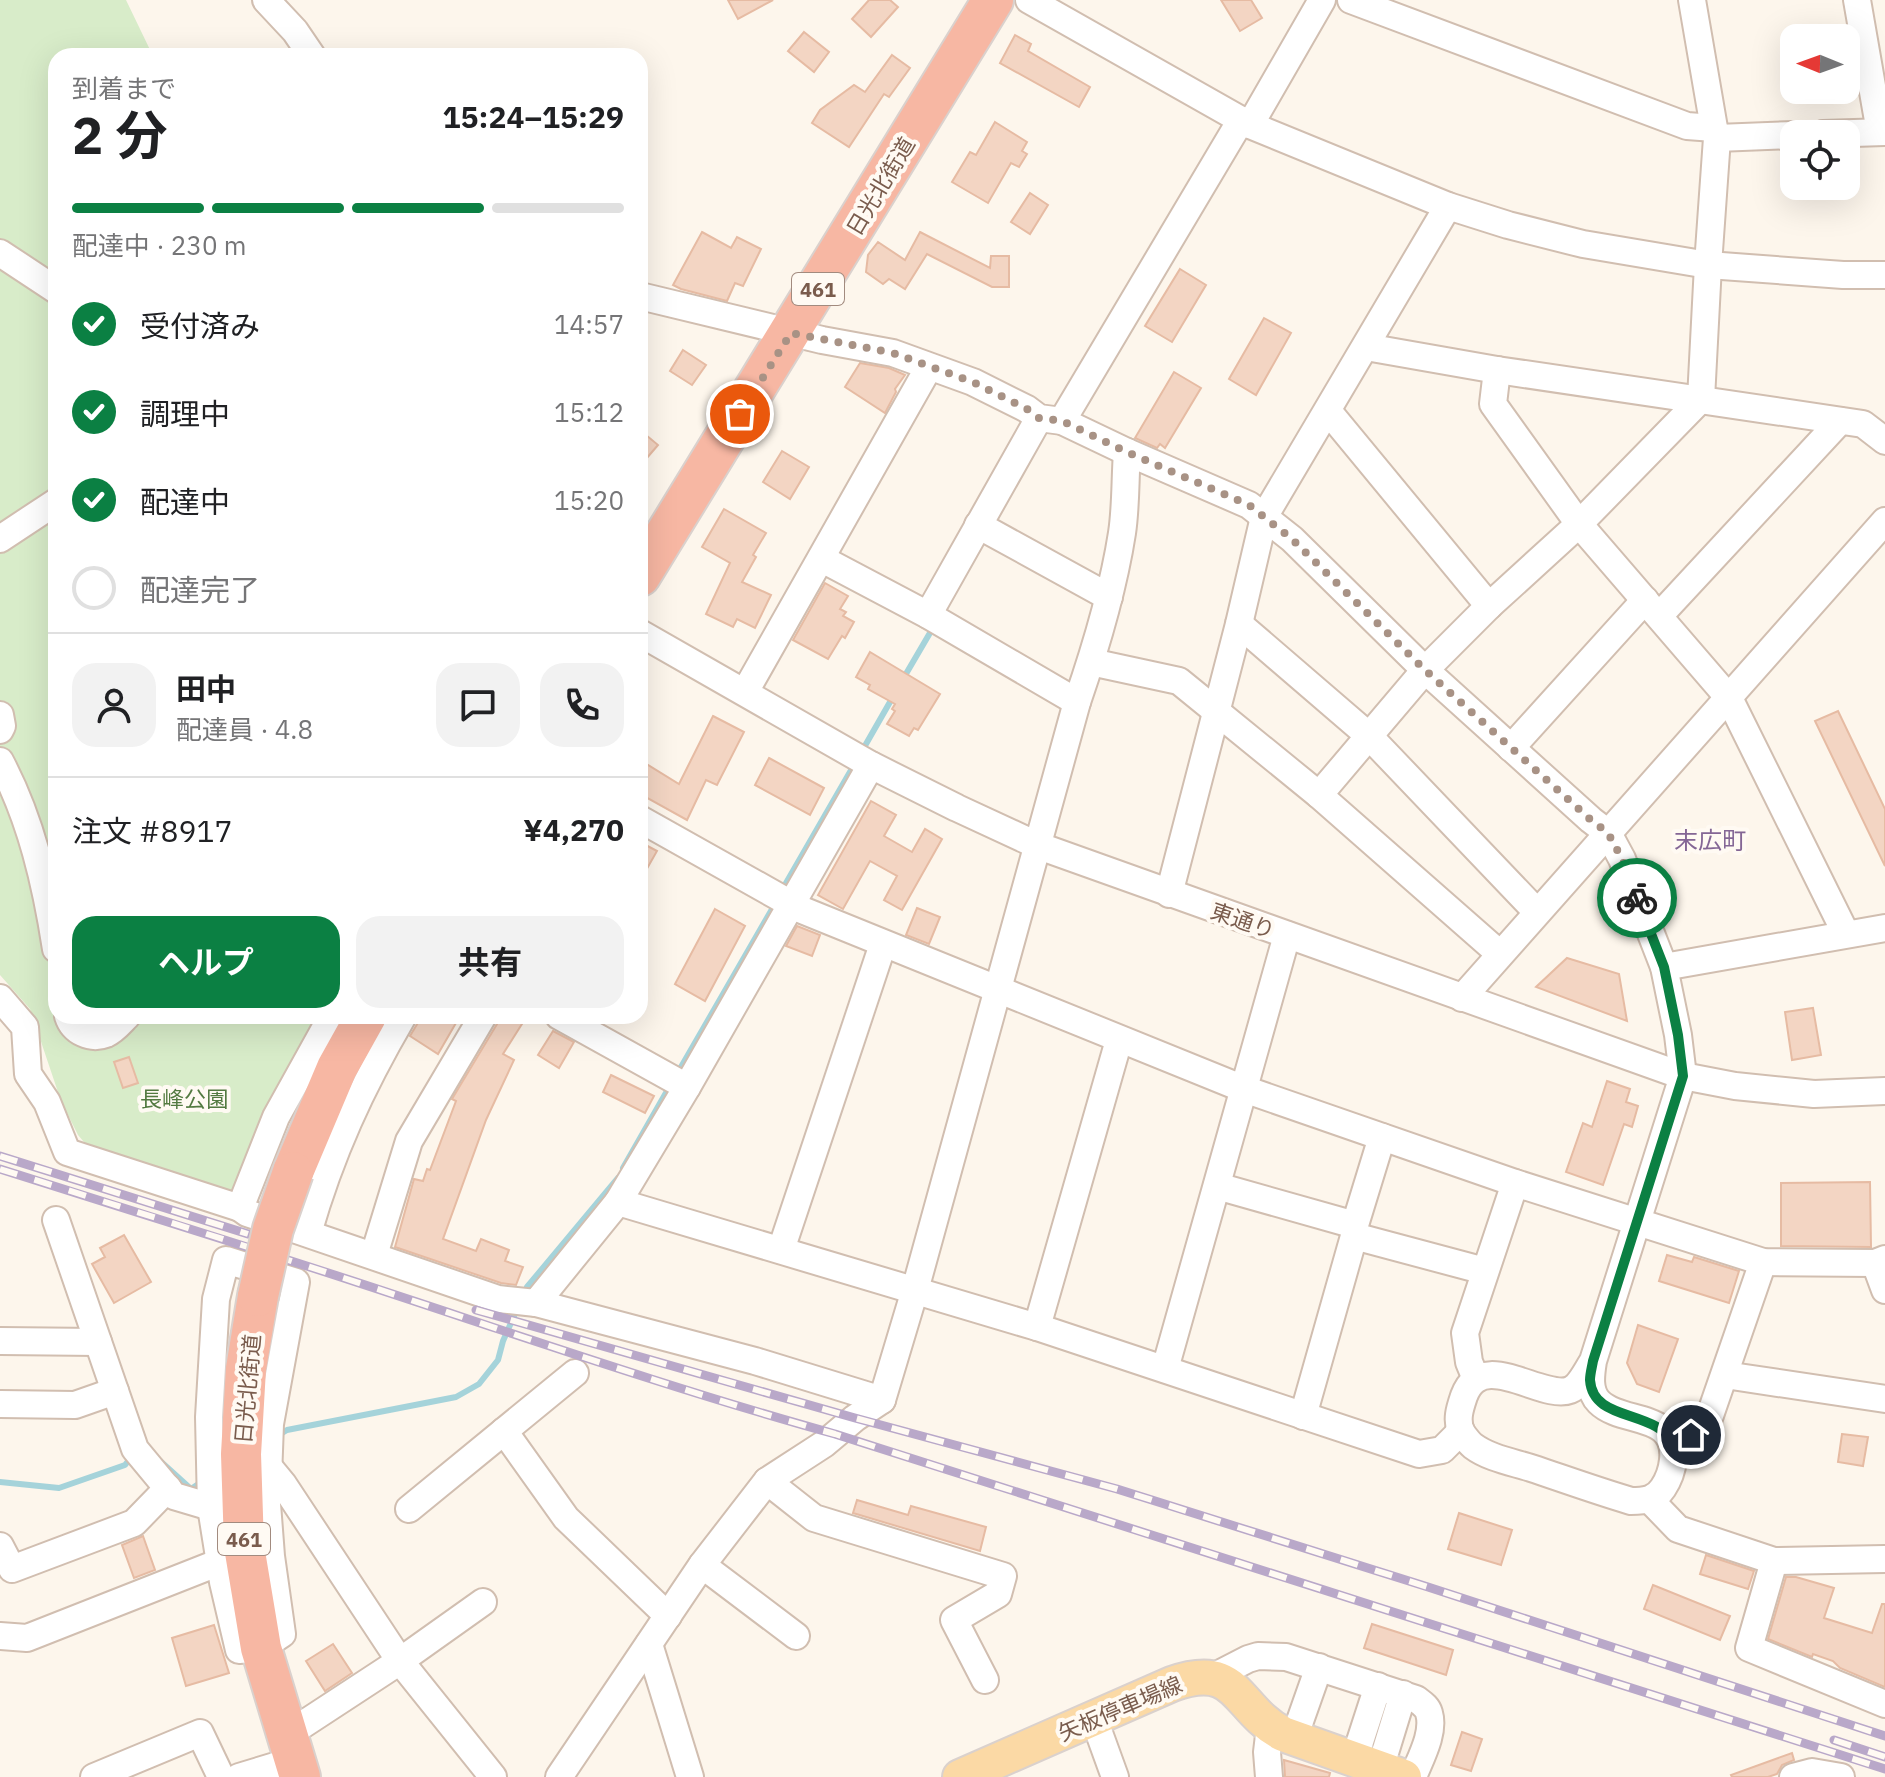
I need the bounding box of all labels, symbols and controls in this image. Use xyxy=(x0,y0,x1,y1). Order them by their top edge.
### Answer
north arrow xyxy=(1780,24,1860,104)
map controls xyxy=(1780,24,1860,200)
text: 到着まで xyxy=(72,71,176,105)
text: 15:24–15:29 xyxy=(443,97,624,136)
text: 2 分 xyxy=(72,101,167,168)
button: locate xyxy=(1780,120,1860,200)
street label: 日光北街道 xyxy=(839,131,921,241)
text: 配達中 · 230 m xyxy=(72,228,246,262)
road number: 461 xyxy=(792,273,844,305)
icon: check xyxy=(72,302,116,346)
text: 受付済み xyxy=(140,306,260,345)
text: 14:57 xyxy=(554,307,624,341)
pin xyxy=(706,380,774,448)
icon: check xyxy=(72,390,116,434)
icon: bag xyxy=(718,392,762,436)
text: 調理中 xyxy=(140,394,230,433)
text: 15:12 xyxy=(554,395,624,429)
icon: check xyxy=(72,478,116,522)
text: 配達中 xyxy=(140,482,230,521)
text: 15:20 xyxy=(554,483,624,517)
text: 配達完了 xyxy=(140,570,260,609)
button: person xyxy=(72,663,156,747)
button: chat xyxy=(436,663,520,747)
button: phone xyxy=(540,663,624,747)
text: 田中 xyxy=(176,669,236,708)
text: 配達員 · 4.8 xyxy=(176,712,313,746)
text: ¥4,270 xyxy=(523,810,624,849)
text: 注文 #8917 xyxy=(72,811,232,850)
district label: 末広町 xyxy=(1674,824,1746,856)
courier xyxy=(1597,858,1677,938)
icon: bike xyxy=(1615,876,1659,920)
street label: 東通り xyxy=(1207,896,1279,944)
button: ヘルプ xyxy=(72,916,340,1008)
button: 共有 xyxy=(356,916,624,1008)
park label: 長峰公園 xyxy=(140,1084,228,1113)
street label: 日光北街道 xyxy=(228,1333,266,1445)
pin xyxy=(1657,1401,1725,1469)
icon: home xyxy=(1669,1413,1713,1457)
road number: 461 xyxy=(218,1523,270,1555)
street label: 矢板停車場線 xyxy=(1054,1669,1186,1747)

